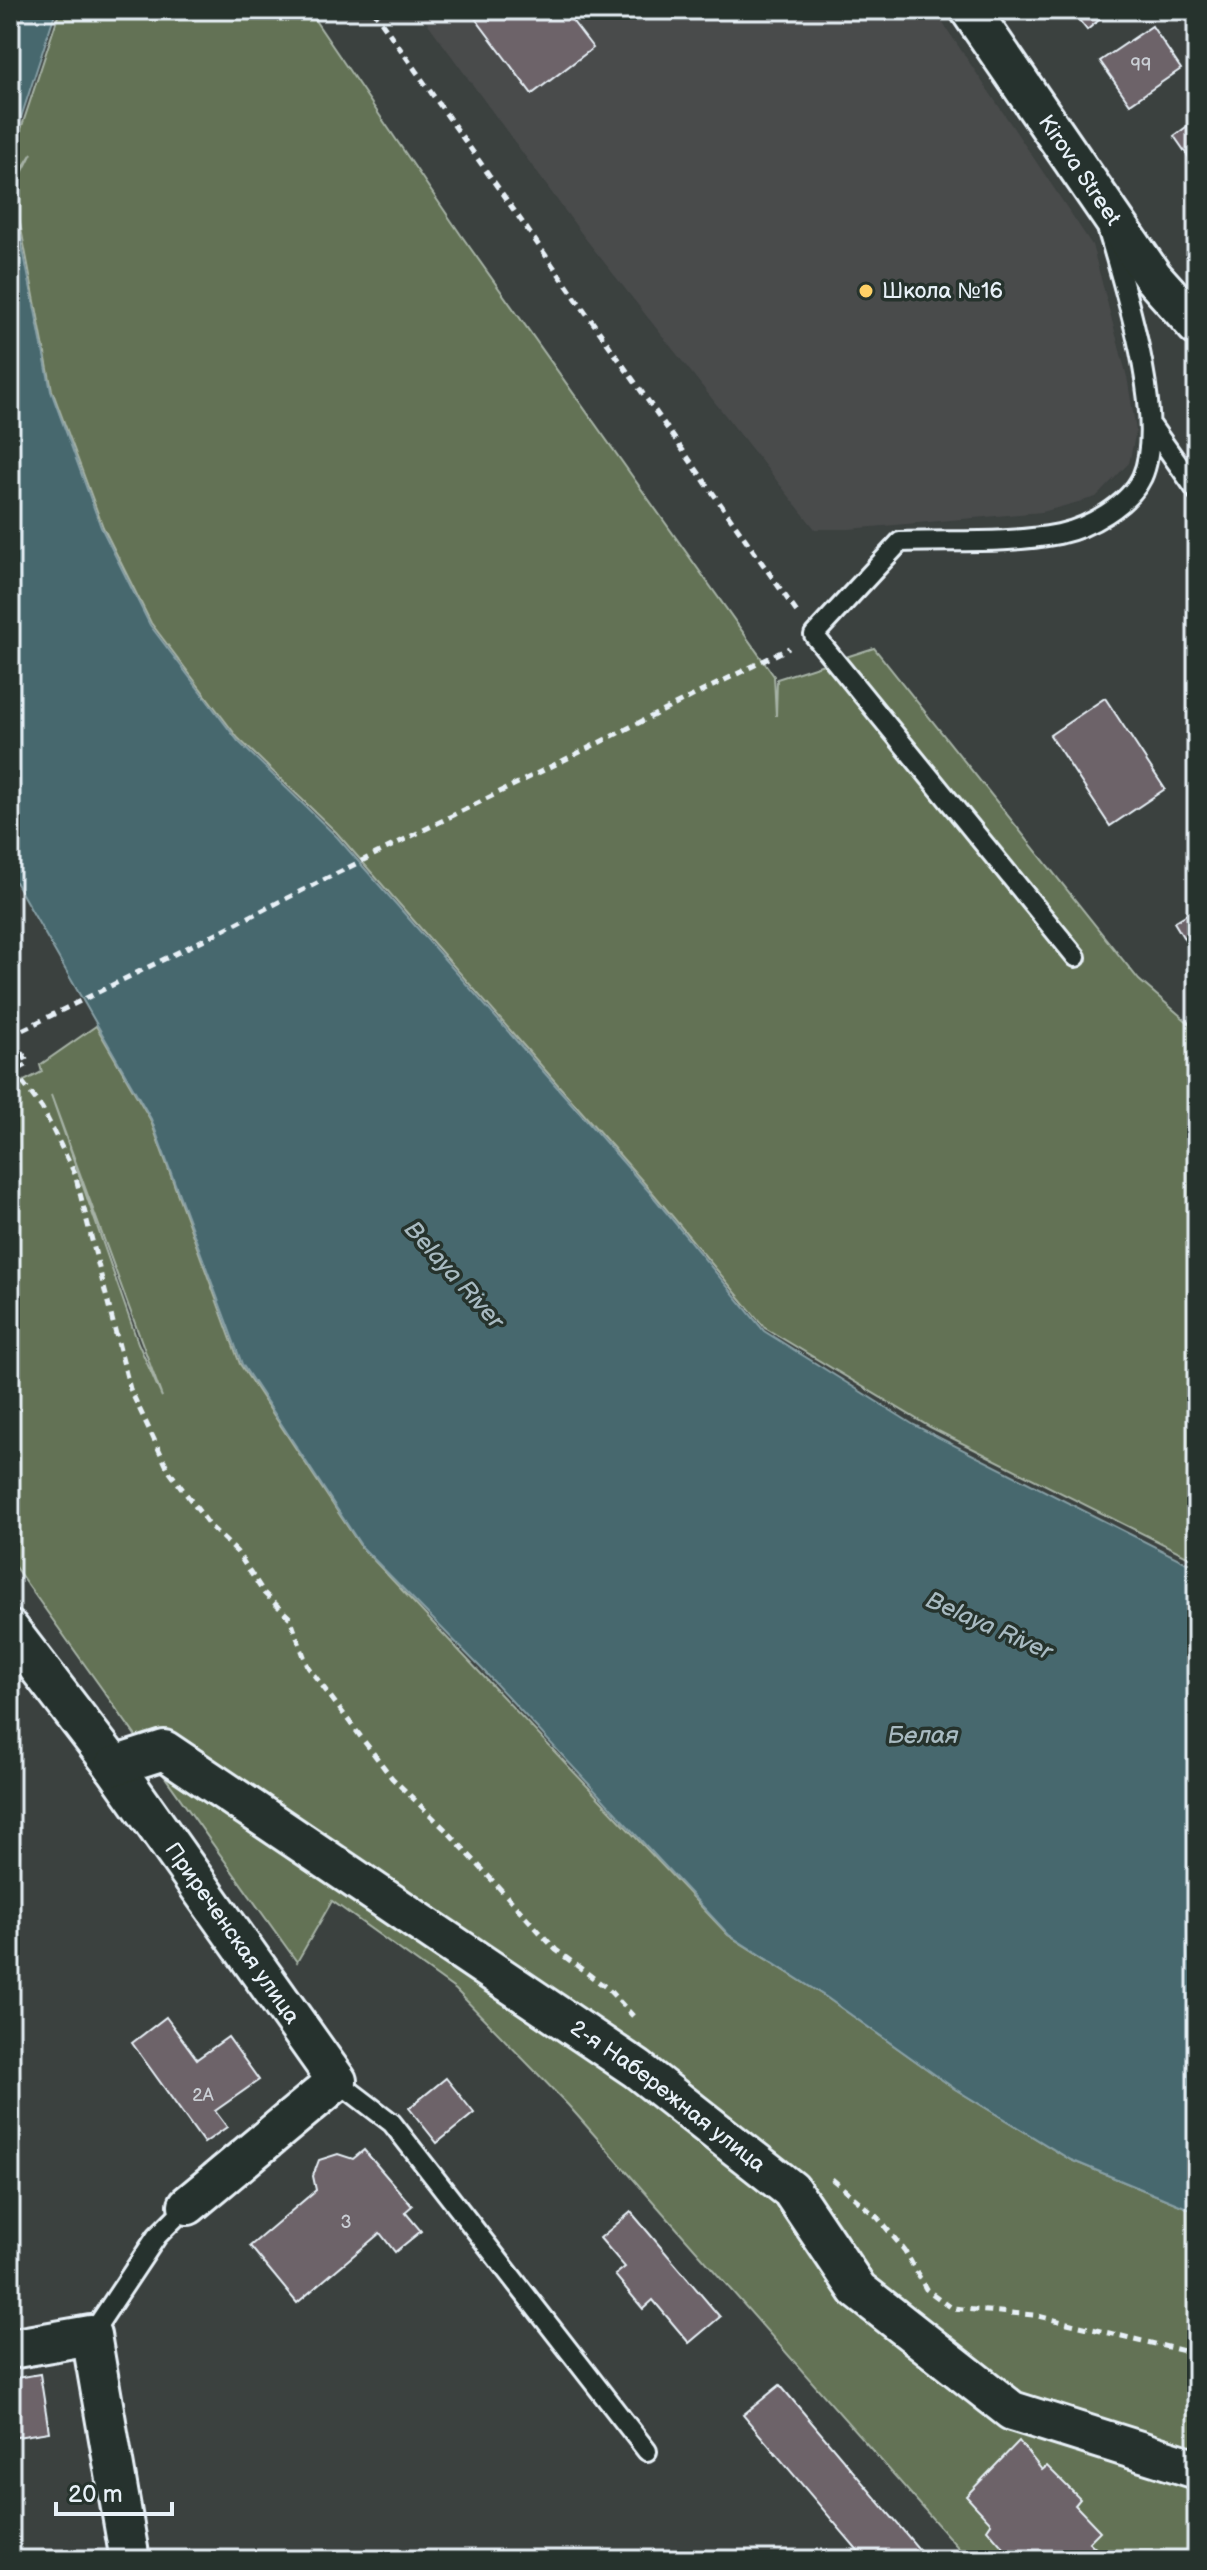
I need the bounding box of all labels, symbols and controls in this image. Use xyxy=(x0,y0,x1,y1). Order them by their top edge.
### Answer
house number: 99 xyxy=(1131,55,1151,76)
street label: Kirova Street xyxy=(1032,110,1127,231)
place label: Школа №16 xyxy=(882,278,1003,305)
marker: Школа №16 xyxy=(857,282,875,300)
water label: Belaya River xyxy=(398,1215,511,1337)
water label: Belaya River xyxy=(921,1585,1059,1668)
water label: Белая xyxy=(887,1721,959,1750)
street label: Приреченская улица xyxy=(159,1837,306,2029)
street label: 2-я Набережная улица xyxy=(565,2014,771,2178)
house number: 2А xyxy=(192,2085,214,2106)
house number: 3 xyxy=(340,2212,352,2233)
scale bar xyxy=(56,2466,172,2516)
text: 20 m xyxy=(68,2480,123,2509)

